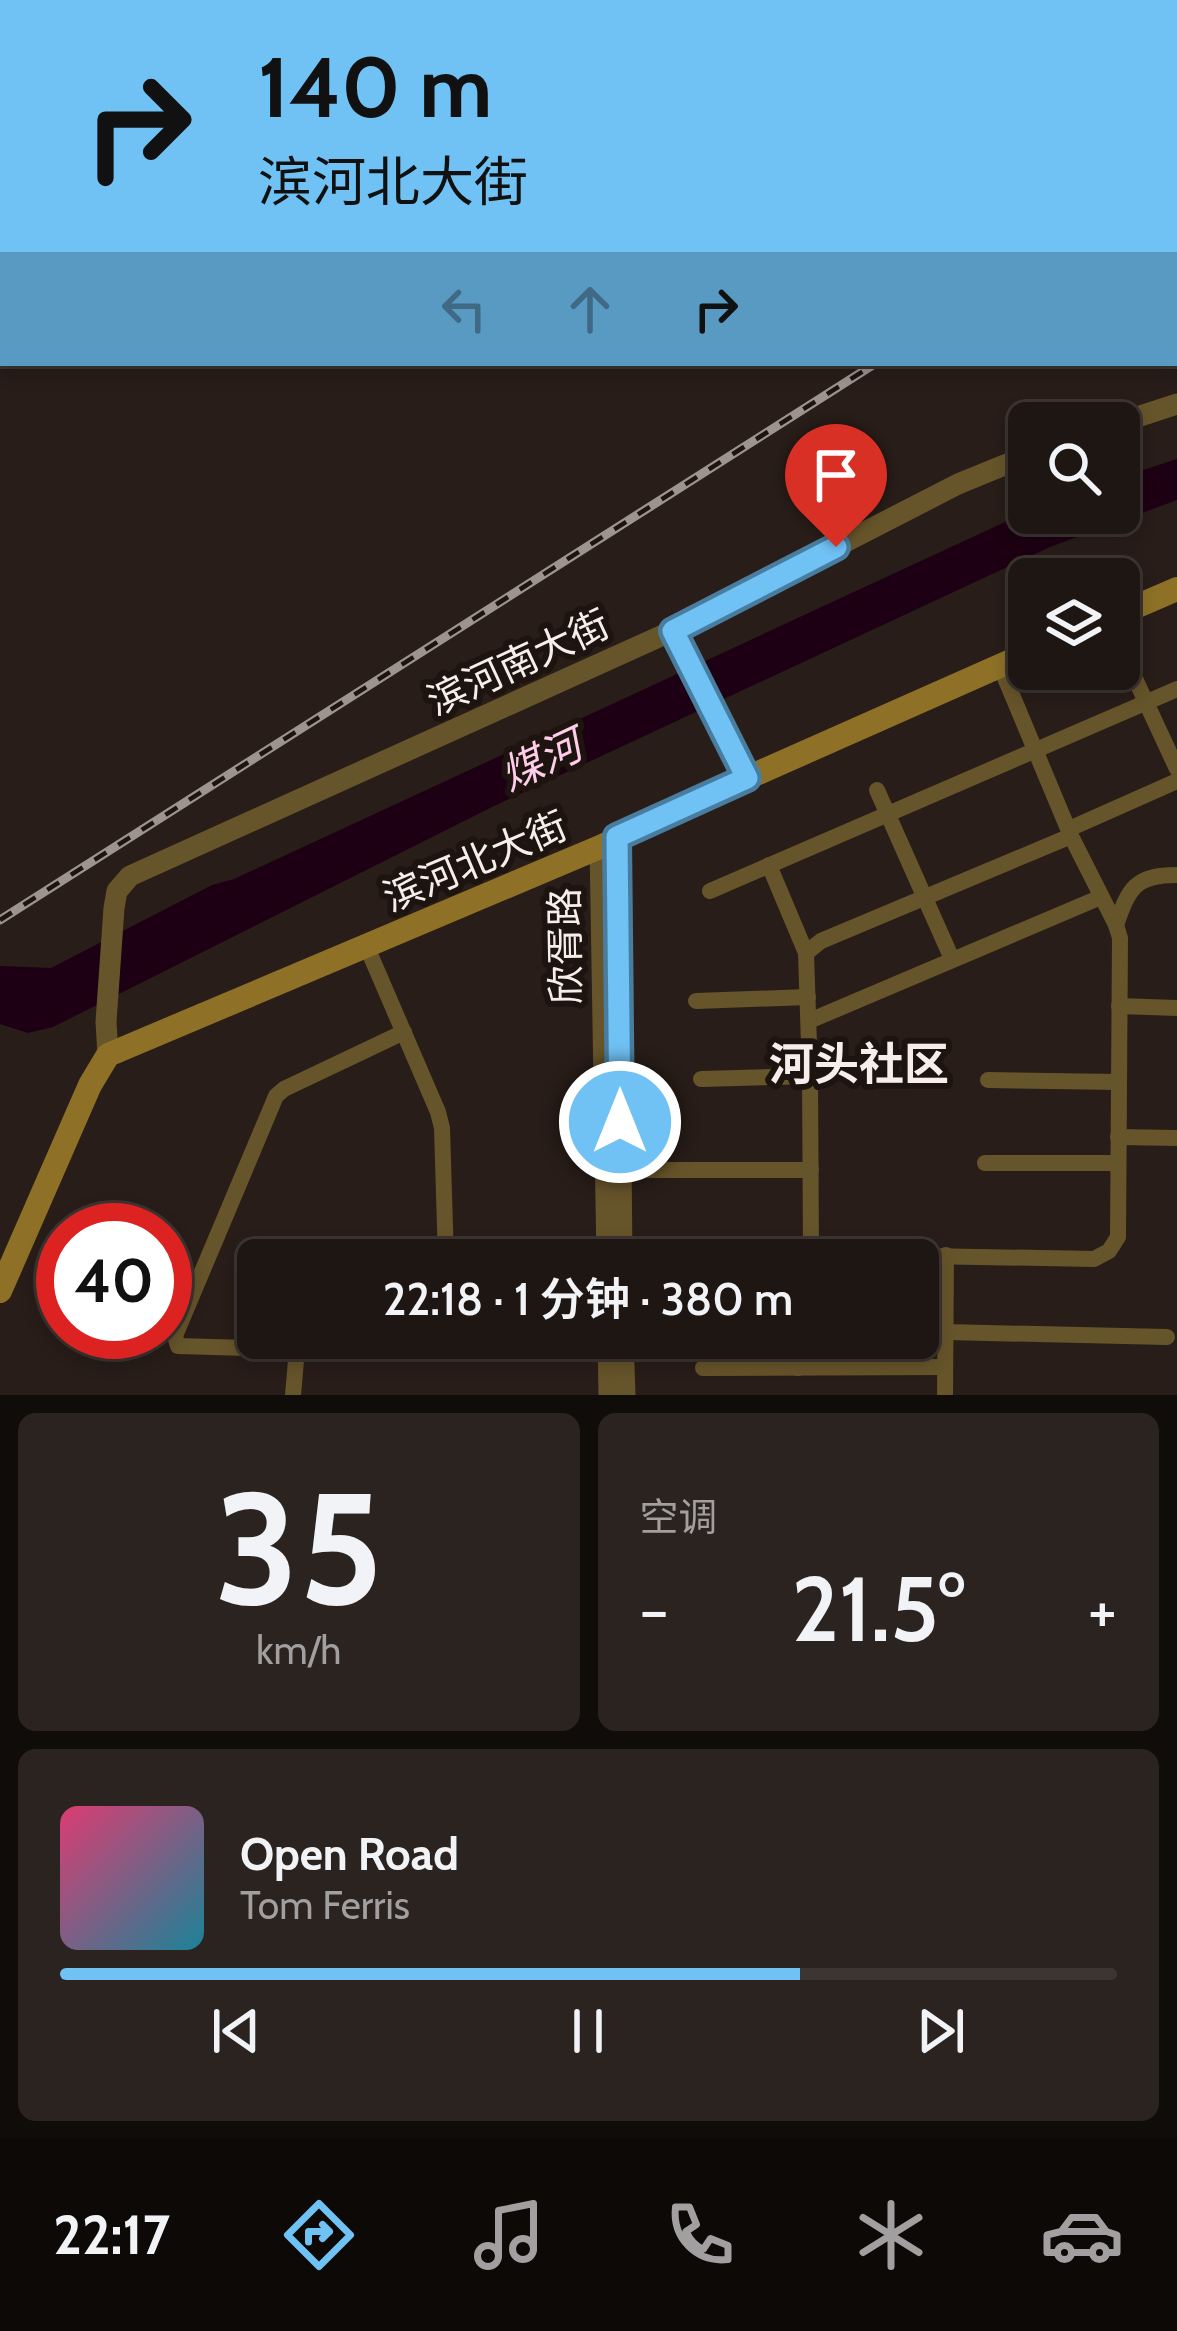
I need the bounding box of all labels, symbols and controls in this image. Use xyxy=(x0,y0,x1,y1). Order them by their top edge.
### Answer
text: 140 m xyxy=(258,36,492,138)
icon: right xyxy=(60,48,216,204)
text: 滨河北大街 xyxy=(258,149,528,215)
icon: left xyxy=(431,276,497,342)
icon: ahead xyxy=(557,276,623,342)
icon: right xyxy=(683,276,749,342)
map controls xyxy=(1008,402,1140,690)
button: search xyxy=(1008,402,1140,534)
pin xyxy=(785,424,887,547)
icon: arrive xyxy=(803,442,869,508)
button: layers xyxy=(1008,558,1140,690)
street label: 滨河南大街 xyxy=(419,599,617,725)
water label: 煤河 xyxy=(492,716,596,801)
street label: 滨河北大街 xyxy=(376,801,574,921)
street label: 欣胥路 xyxy=(540,887,590,1005)
district label: 河头社区 xyxy=(769,1037,949,1091)
position arrow xyxy=(557,1059,683,1185)
speed limit sign: 40 xyxy=(36,1203,192,1359)
text: 22:18 · 1 分钟 · 380 m xyxy=(383,1272,793,1326)
text: 35 xyxy=(215,1453,383,1643)
text: 空调 xyxy=(640,1493,718,1541)
text: 21.5° xyxy=(792,1554,965,1664)
text: − xyxy=(640,1569,669,1650)
text: + xyxy=(1088,1569,1117,1650)
text: km/h xyxy=(256,1626,341,1674)
text: Open Road xyxy=(240,1827,459,1881)
text: Tom Ferris xyxy=(240,1881,410,1929)
icon: previous xyxy=(203,1998,269,2064)
icon: pause xyxy=(555,1998,621,2064)
icon: next xyxy=(908,1998,974,2064)
icon: directions xyxy=(277,2193,361,2277)
icon: music xyxy=(467,2193,551,2277)
icon: phone xyxy=(658,2193,742,2277)
icon: climate xyxy=(849,2193,933,2277)
icon: car xyxy=(1040,2193,1124,2277)
text: 22:17 xyxy=(53,2202,170,2268)

